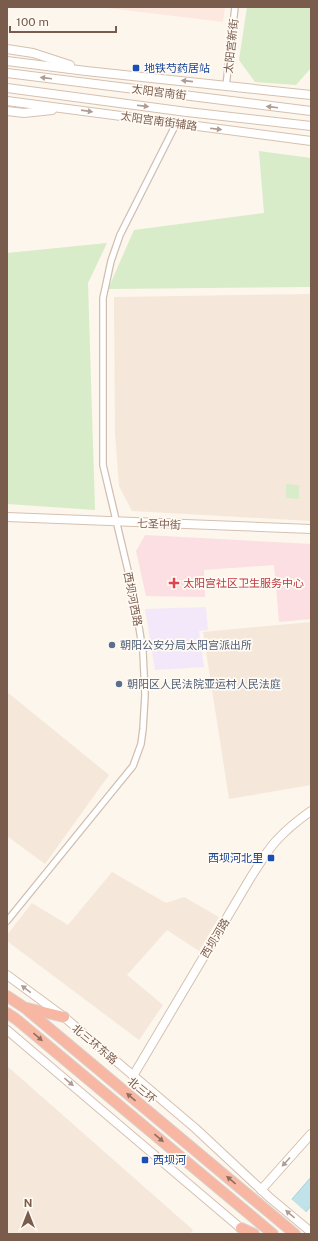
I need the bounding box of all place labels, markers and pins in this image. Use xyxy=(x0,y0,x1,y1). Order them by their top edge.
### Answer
place label: 地铁芍药居站 xyxy=(144,62,210,74)
marker: 地铁芍药居站 xyxy=(131,63,141,73)
marker: 太阳宫社区卫生服务中心 xyxy=(168,577,180,589)
place label: 太阳宫社区卫生服务中心 xyxy=(183,577,304,589)
place label: 朝阳公安分局太阳宫派出所 xyxy=(120,639,252,651)
marker: 朝阳公安分局太阳宫派出所 xyxy=(107,640,117,650)
place label: 朝阳区人民法院亚运村人民法庭 xyxy=(127,678,281,690)
marker: 朝阳区人民法院亚运村人民法庭 xyxy=(114,679,124,689)
place label: 西坝河北里 xyxy=(208,852,263,864)
marker: 西坝河北里 xyxy=(266,853,276,863)
place label: 西坝河 xyxy=(153,1154,186,1166)
marker: 西坝河 xyxy=(140,1155,150,1165)

